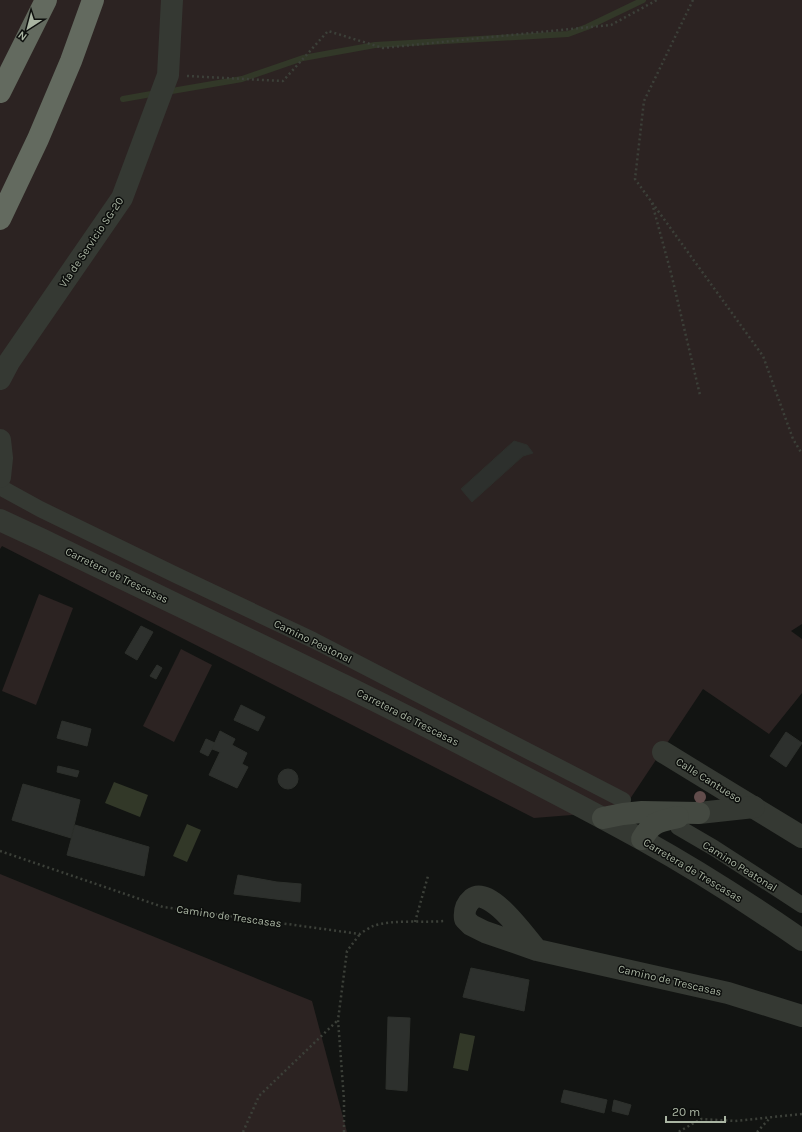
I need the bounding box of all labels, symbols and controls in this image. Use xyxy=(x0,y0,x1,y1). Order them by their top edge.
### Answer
north arrow xyxy=(8,8,48,48)
text: N xyxy=(15,28,29,43)
street label: Vía de Servicio SG-20 xyxy=(56,195,126,290)
street label: Carretera de Trescasas xyxy=(63,545,171,606)
street label: Camino Peatonal xyxy=(272,617,354,666)
street label: Carretera de Trescasas xyxy=(354,686,461,749)
street label: Calle Cantueso xyxy=(674,755,744,806)
street label: Carretera de Trescasas xyxy=(641,836,745,905)
street label: Camino Peatonal xyxy=(700,838,779,895)
street label: Camino de Trescasas xyxy=(176,903,282,930)
street label: Camino de Trescasas xyxy=(617,962,723,999)
scale bar xyxy=(666,1098,725,1124)
text: 20 m xyxy=(672,1105,700,1119)

